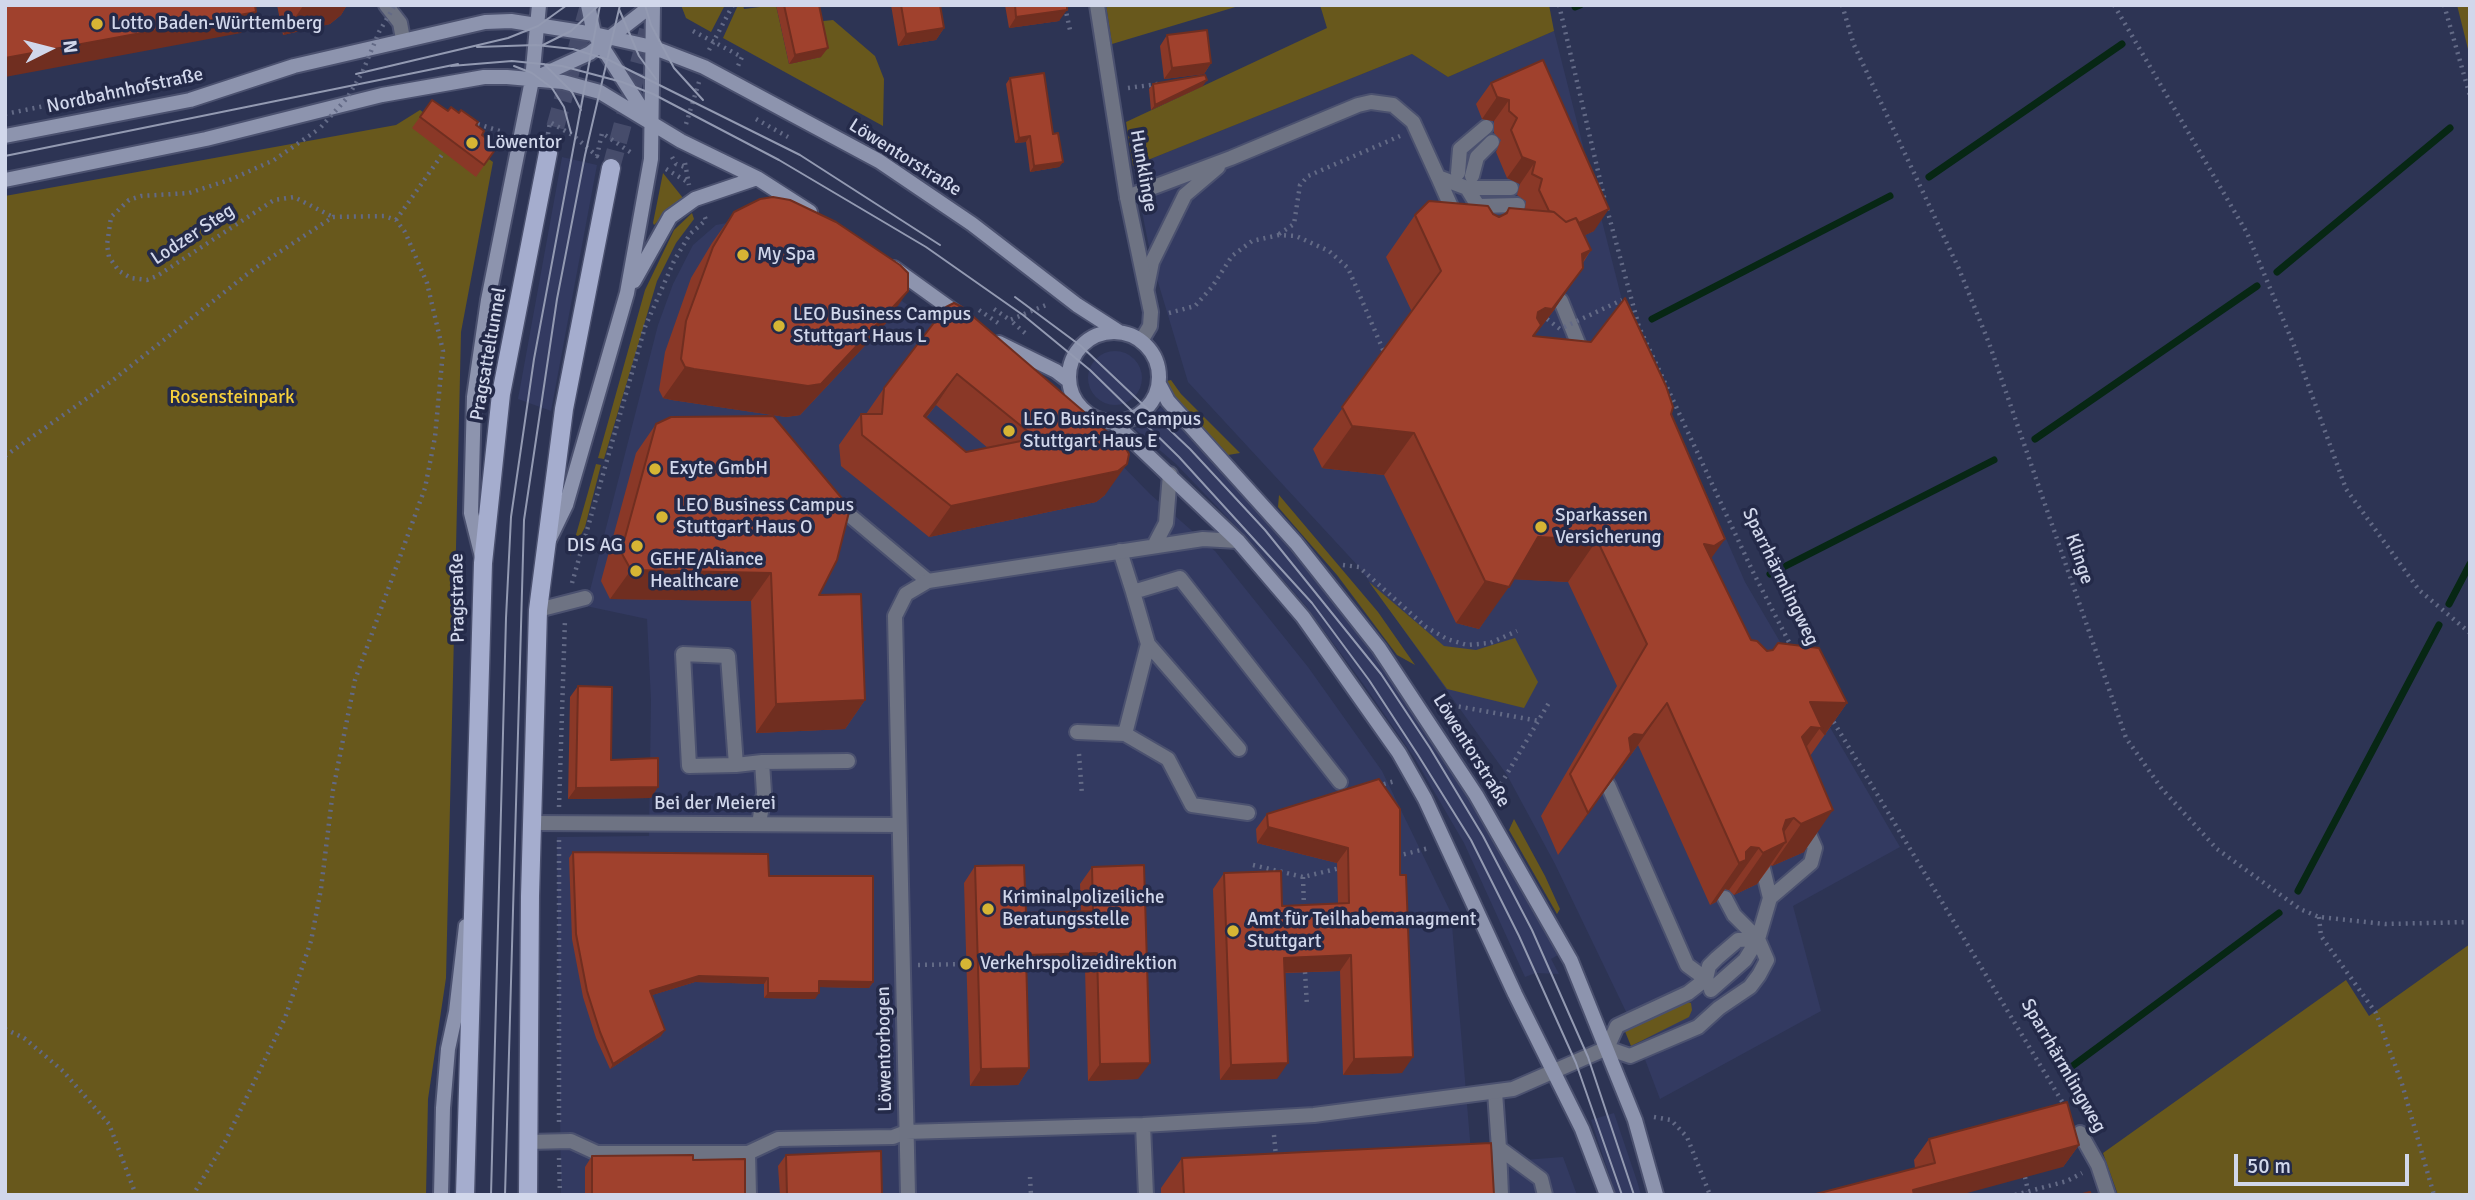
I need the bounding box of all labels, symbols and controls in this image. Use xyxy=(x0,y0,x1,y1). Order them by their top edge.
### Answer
place label: Lotto Baden-Württemberg xyxy=(111,13,322,35)
north arrow xyxy=(14,14,84,84)
marker: Lotto Baden-Württemberg xyxy=(89,16,105,32)
text: N xyxy=(57,39,83,55)
street label: Nordbahnhofstraße xyxy=(45,63,205,119)
street label: Löwentorstraße xyxy=(844,114,966,202)
street label: Hunklinge xyxy=(1125,128,1161,214)
place label: Löwentor xyxy=(486,132,562,154)
marker: Löwentor xyxy=(464,135,480,151)
street label: Lodzer Steg xyxy=(147,200,239,270)
place label: My Spa xyxy=(757,244,816,266)
marker: My Spa xyxy=(735,247,751,263)
street label: Pragsatteltunnel xyxy=(466,285,512,423)
place label: LEO Business Campus Stuttgart Haus L xyxy=(793,304,971,348)
marker: LEO Business Campus Stuttgart Haus L xyxy=(771,318,787,334)
park label: Rosensteinpark xyxy=(169,387,295,409)
place label: LEO Business Campus Stuttgart Haus E xyxy=(1023,409,1201,453)
marker: LEO Business Campus Stuttgart Haus E xyxy=(1001,423,1017,439)
place label: Exyte GmbH xyxy=(669,458,768,480)
marker: Exyte GmbH xyxy=(647,461,663,477)
place label: LEO Business Campus Stuttgart Haus O xyxy=(676,495,854,539)
street label: Sparrhärmlingweg xyxy=(1737,504,1823,650)
place label: Sparkassen Versicherung xyxy=(1555,505,1662,549)
marker: LEO Business Campus Stuttgart Haus O xyxy=(654,509,670,525)
marker: Sparkassen Versicherung xyxy=(1533,519,1549,535)
street label: Klinge xyxy=(2060,531,2098,587)
place label: DIS AG xyxy=(567,535,623,557)
marker: DIS AG xyxy=(629,538,645,554)
place label: GEHE/Aliance Healthcare xyxy=(650,549,764,593)
street label: Pragstraße xyxy=(446,553,470,643)
marker: GEHE/Aliance Healthcare xyxy=(628,563,644,579)
street label: Löwentorstraße xyxy=(1427,690,1515,812)
street label: Bei der Meierei xyxy=(654,793,776,815)
place label: Kriminalpolizeiliche Beratungsstelle xyxy=(1002,887,1165,931)
marker: Kriminalpolizeiliche Beratungsstelle xyxy=(980,901,996,917)
place label: Amt für Teilhabemanagment Stuttgart xyxy=(1247,909,1476,953)
marker: Amt für Teilhabemanagment Stuttgart xyxy=(1225,923,1241,939)
place label: Verkehrspolizeidirektion xyxy=(980,953,1177,975)
marker: Verkehrspolizeidirektion xyxy=(958,956,974,972)
street label: Löwentorbogen xyxy=(873,986,897,1112)
street label: Sparrhärmlingweg xyxy=(2016,995,2110,1137)
scale bar xyxy=(2237,1140,2412,1184)
text: 50 m xyxy=(2247,1153,2291,1179)

